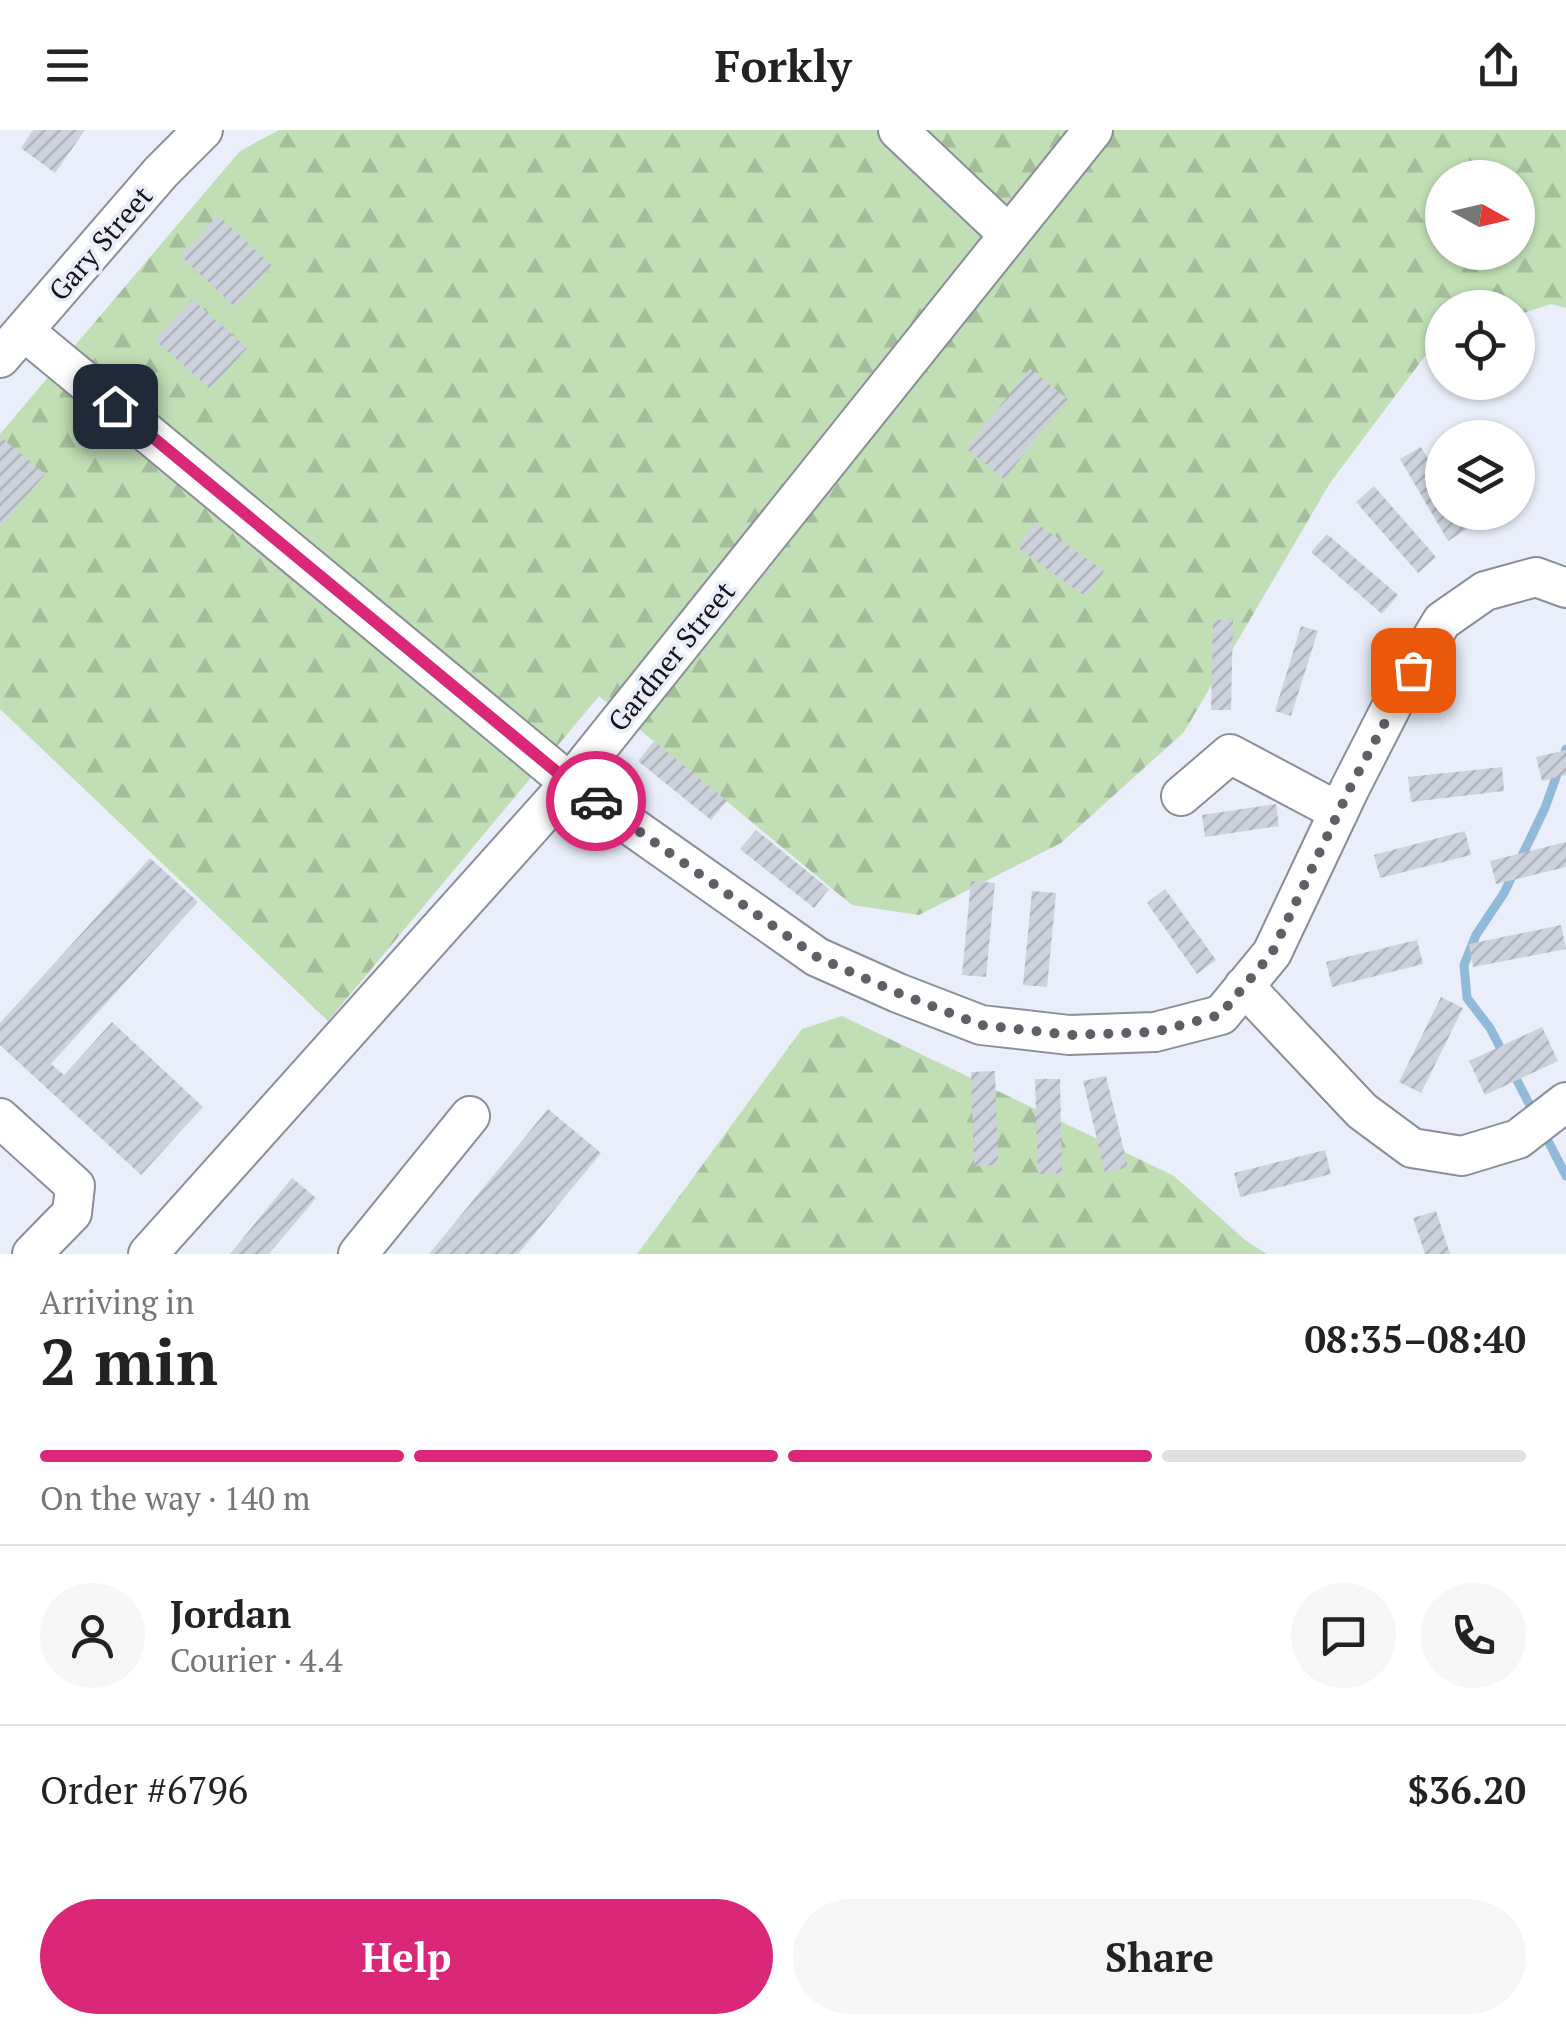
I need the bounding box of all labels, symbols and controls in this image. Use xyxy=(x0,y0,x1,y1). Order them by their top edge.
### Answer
text: Forkly xyxy=(715,35,851,95)
icon: menu xyxy=(40,38,95,93)
icon: share xyxy=(1471,38,1526,93)
north arrow xyxy=(1425,160,1535,270)
map controls xyxy=(1425,160,1535,530)
street label: Gary Street xyxy=(40,177,160,308)
button: locate xyxy=(1425,290,1535,400)
pin xyxy=(73,364,158,449)
icon: home xyxy=(88,379,143,434)
button: layers xyxy=(1425,420,1535,530)
street label: Gardner Street xyxy=(599,573,743,739)
pin xyxy=(1371,628,1456,713)
icon: bag xyxy=(1386,643,1441,698)
courier xyxy=(546,751,646,851)
icon: car xyxy=(569,774,624,829)
text: Arriving in xyxy=(40,1281,194,1323)
text: 08:35–08:40 xyxy=(1304,1314,1526,1364)
text: 2 min xyxy=(40,1317,218,1404)
text: On the way · 140 m xyxy=(40,1477,310,1519)
button: person xyxy=(40,1583,145,1688)
button: chat xyxy=(1291,1583,1396,1688)
button: phone xyxy=(1421,1583,1526,1688)
text: Jordan xyxy=(170,1589,291,1639)
text: Courier · 4.4 xyxy=(170,1639,342,1681)
text: Order #6796 xyxy=(40,1765,248,1815)
text: $36.20 xyxy=(1407,1765,1526,1815)
button: Help xyxy=(40,1899,773,2014)
button: Share xyxy=(793,1899,1526,2014)

